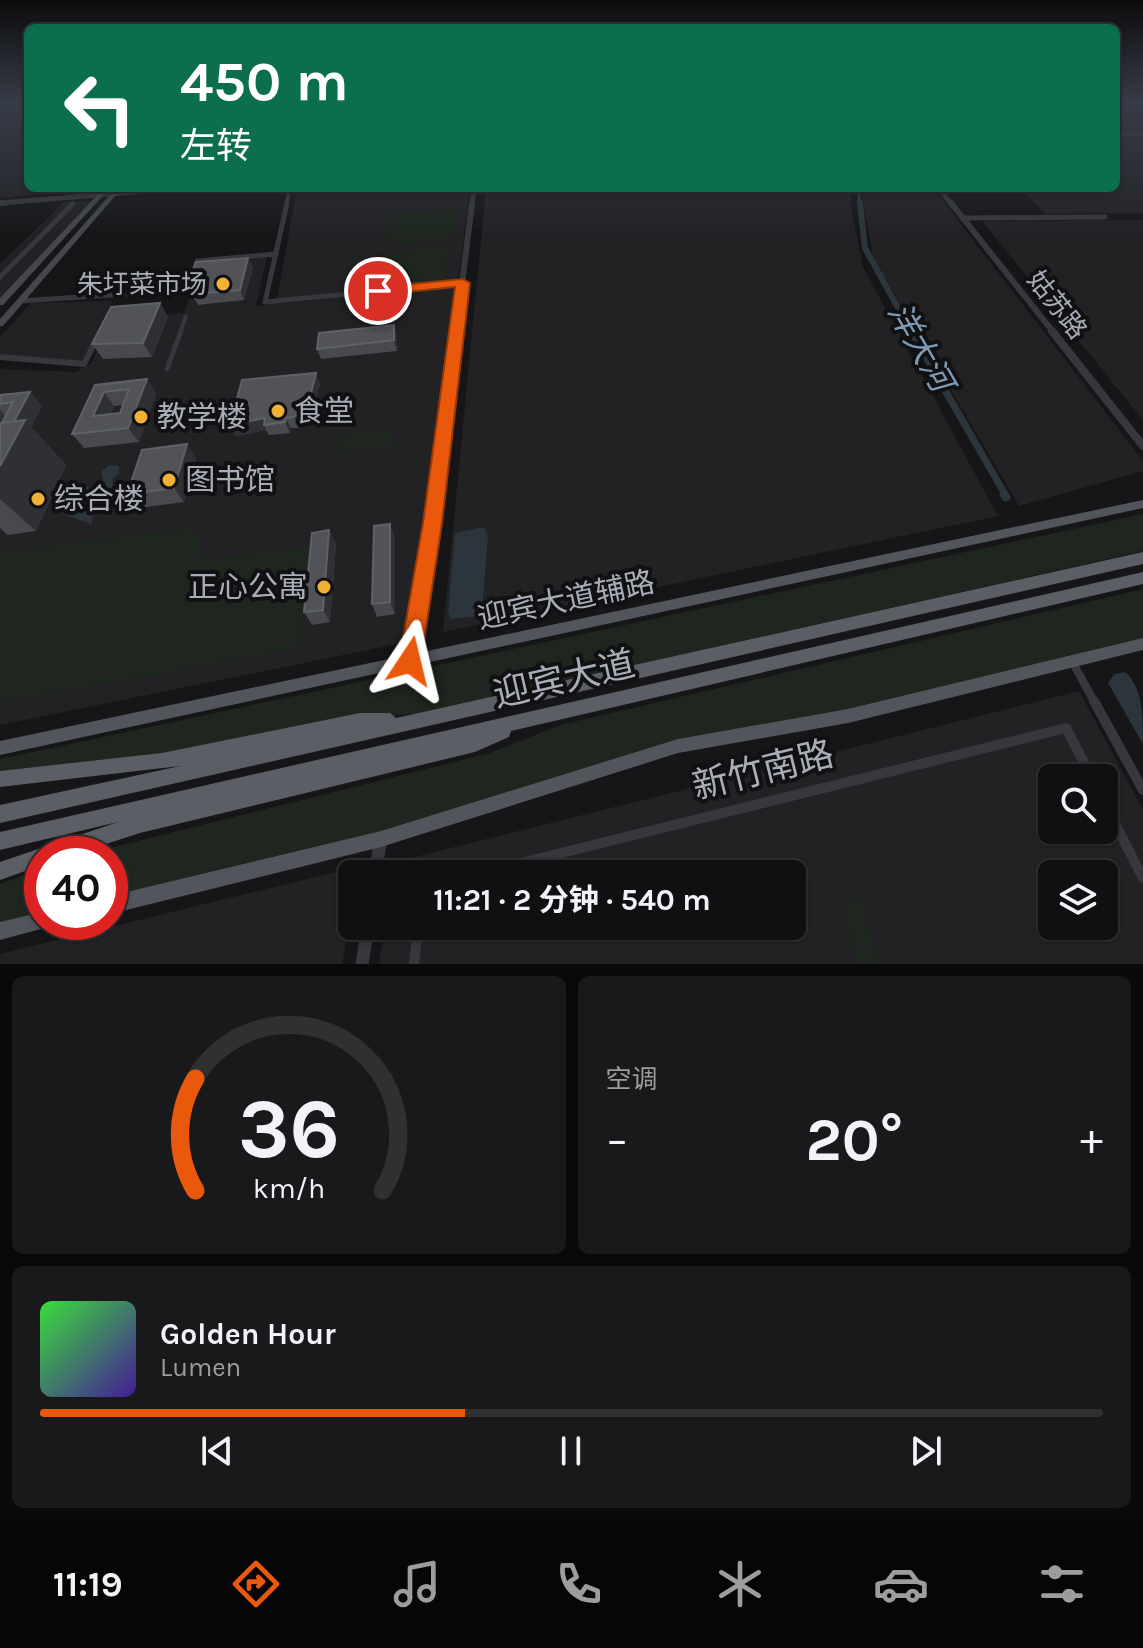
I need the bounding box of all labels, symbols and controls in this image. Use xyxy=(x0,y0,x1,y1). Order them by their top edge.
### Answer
text: 450 m xyxy=(180,49,349,114)
icon: left xyxy=(48,56,152,160)
text: 左转 xyxy=(180,125,252,167)
pin xyxy=(344,257,412,325)
street label: 姑苏路 xyxy=(1021,265,1093,345)
place label: 朱圩菜市场 xyxy=(77,269,207,300)
icon: arrive xyxy=(356,269,400,313)
marker: 朱圩菜市场 xyxy=(214,275,232,293)
water label: 洋大河 xyxy=(880,296,963,403)
place label: 食堂 xyxy=(294,393,354,429)
place label: 教学楼 xyxy=(157,399,247,435)
marker: 食堂 xyxy=(269,402,287,420)
marker: 教学楼 xyxy=(132,408,150,426)
place label: 图书馆 xyxy=(185,462,275,498)
marker: 图书馆 xyxy=(160,471,178,489)
place label: 综合楼 xyxy=(54,481,144,517)
marker: 综合楼 xyxy=(29,490,47,508)
street label: 迎宾大道辅路 xyxy=(474,564,658,636)
place label: 正心公寓 xyxy=(188,569,308,605)
marker: 正心公寓 xyxy=(315,578,333,596)
position arrow xyxy=(368,619,452,703)
street label: 迎宾大道 xyxy=(489,642,639,716)
street label: 新竹南路 xyxy=(688,732,838,808)
map controls xyxy=(1038,764,1118,940)
button: search xyxy=(1038,764,1118,844)
speed limit sign: 40 xyxy=(24,836,128,940)
button: layers xyxy=(1038,860,1118,940)
text: 11:21 · 2 分钟 · 540 m xyxy=(433,882,711,918)
text: 空调 xyxy=(606,1064,658,1095)
text: 36 xyxy=(238,1081,340,1178)
text: 20° xyxy=(805,1105,903,1175)
text: − xyxy=(606,1114,629,1165)
text: + xyxy=(1080,1114,1103,1165)
text: km/h xyxy=(253,1172,325,1205)
text: Golden Hour xyxy=(160,1316,336,1352)
text: Lumen xyxy=(160,1352,241,1383)
icon: previous xyxy=(195,1429,239,1473)
icon: pause xyxy=(549,1429,593,1473)
icon: next xyxy=(904,1429,948,1473)
icon: directions xyxy=(228,1556,284,1612)
icon: music xyxy=(389,1556,445,1612)
icon: phone xyxy=(551,1556,607,1612)
icon: climate xyxy=(712,1556,768,1612)
icon: car xyxy=(873,1556,929,1612)
icon: filters xyxy=(1034,1556,1090,1612)
text: 11:19 xyxy=(53,1563,123,1605)

